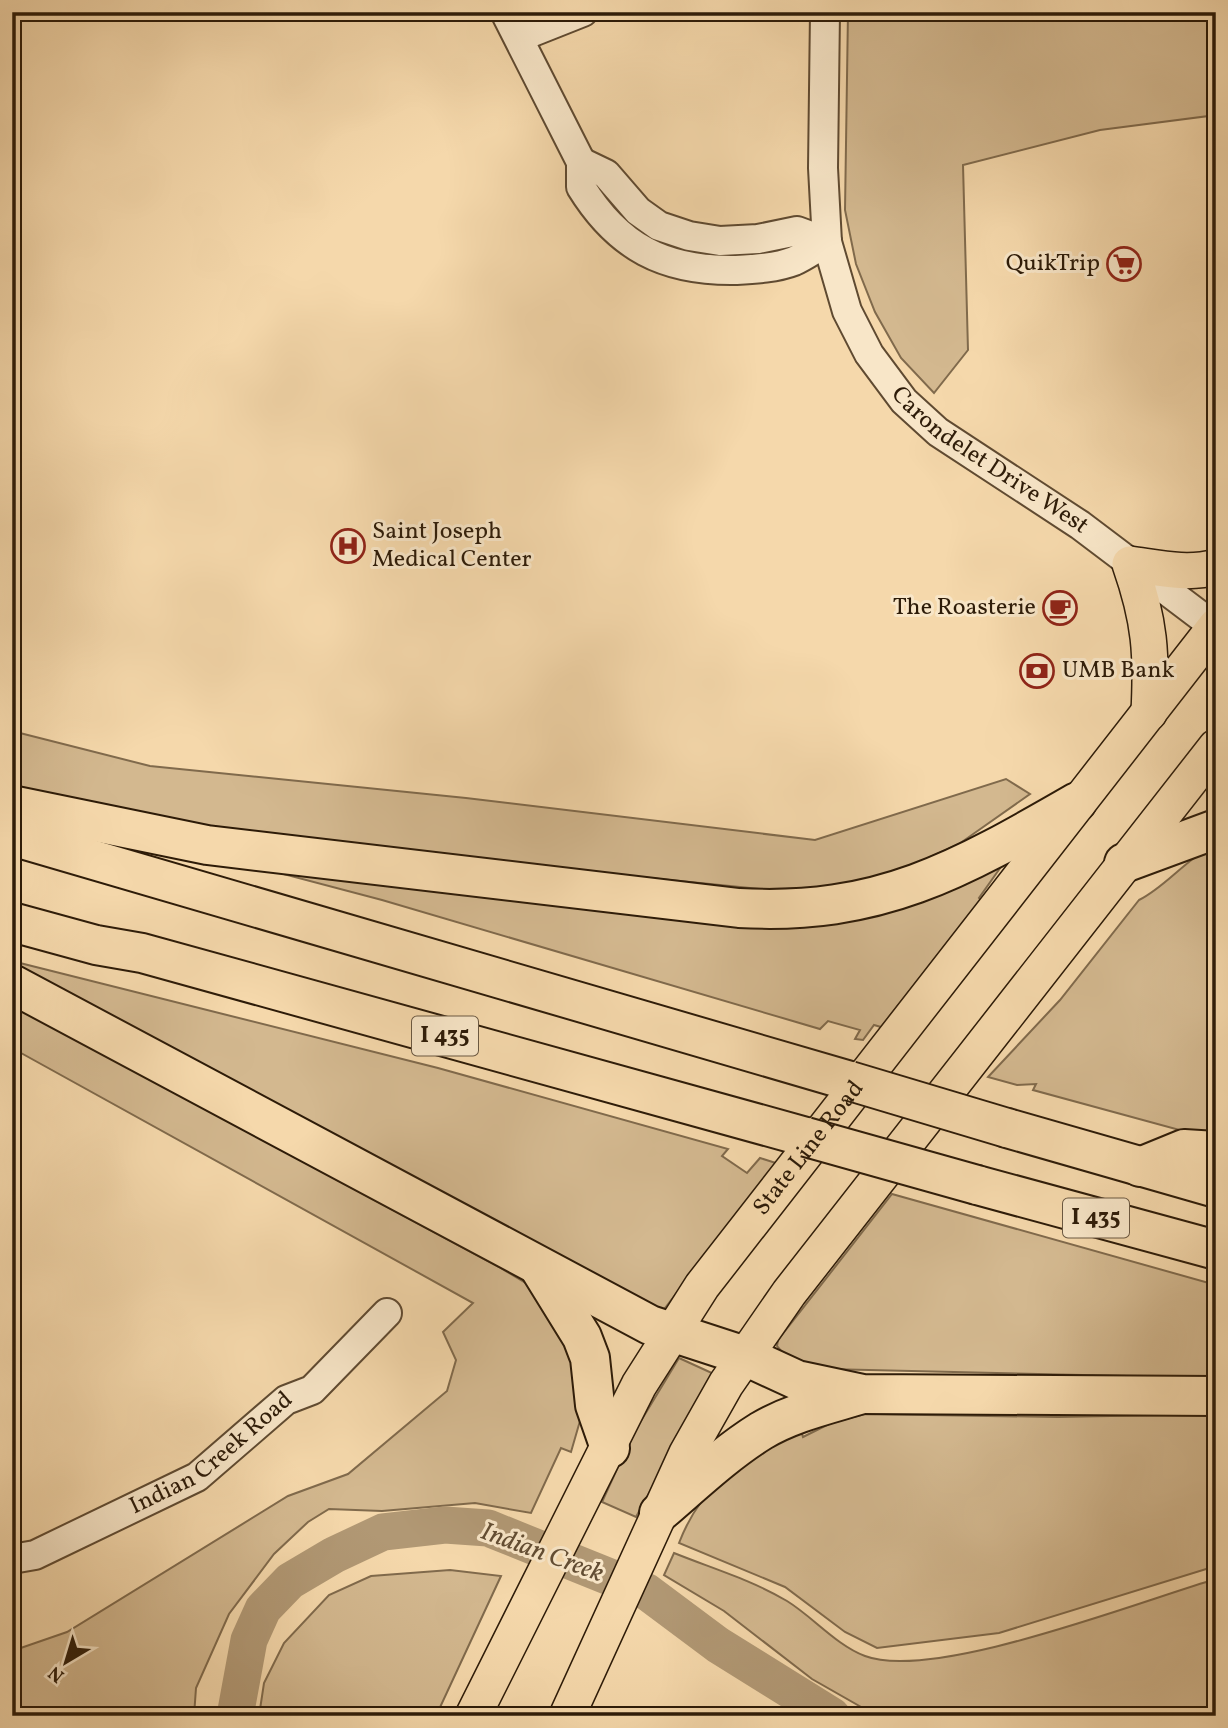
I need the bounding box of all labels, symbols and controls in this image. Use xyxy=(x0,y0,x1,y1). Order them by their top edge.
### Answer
supermarket icon: QuikTrip xyxy=(1105,245,1143,283)
place label: QuikTrip xyxy=(1006,247,1100,281)
street label: Carondelet Drive West xyxy=(882,379,1096,543)
place label: Saint Joseph Medical Center xyxy=(372,515,532,577)
hospital icon: Saint Joseph Medical Center xyxy=(329,527,367,565)
cafe icon: The Roasterie xyxy=(1041,589,1079,627)
place label: The Roasterie xyxy=(893,591,1036,625)
bank icon: UMB Bank xyxy=(1018,652,1056,690)
place label: UMB Bank xyxy=(1062,654,1175,688)
road number: I 435 xyxy=(412,1016,478,1056)
street label: State Line Road xyxy=(746,1074,873,1223)
road number: I 435 xyxy=(1063,1198,1129,1238)
street label: Indian Creek Road xyxy=(124,1384,301,1524)
water label: Indian Creek xyxy=(475,1514,609,1592)
north arrow xyxy=(32,1626,102,1696)
text: N xyxy=(43,1659,70,1688)

